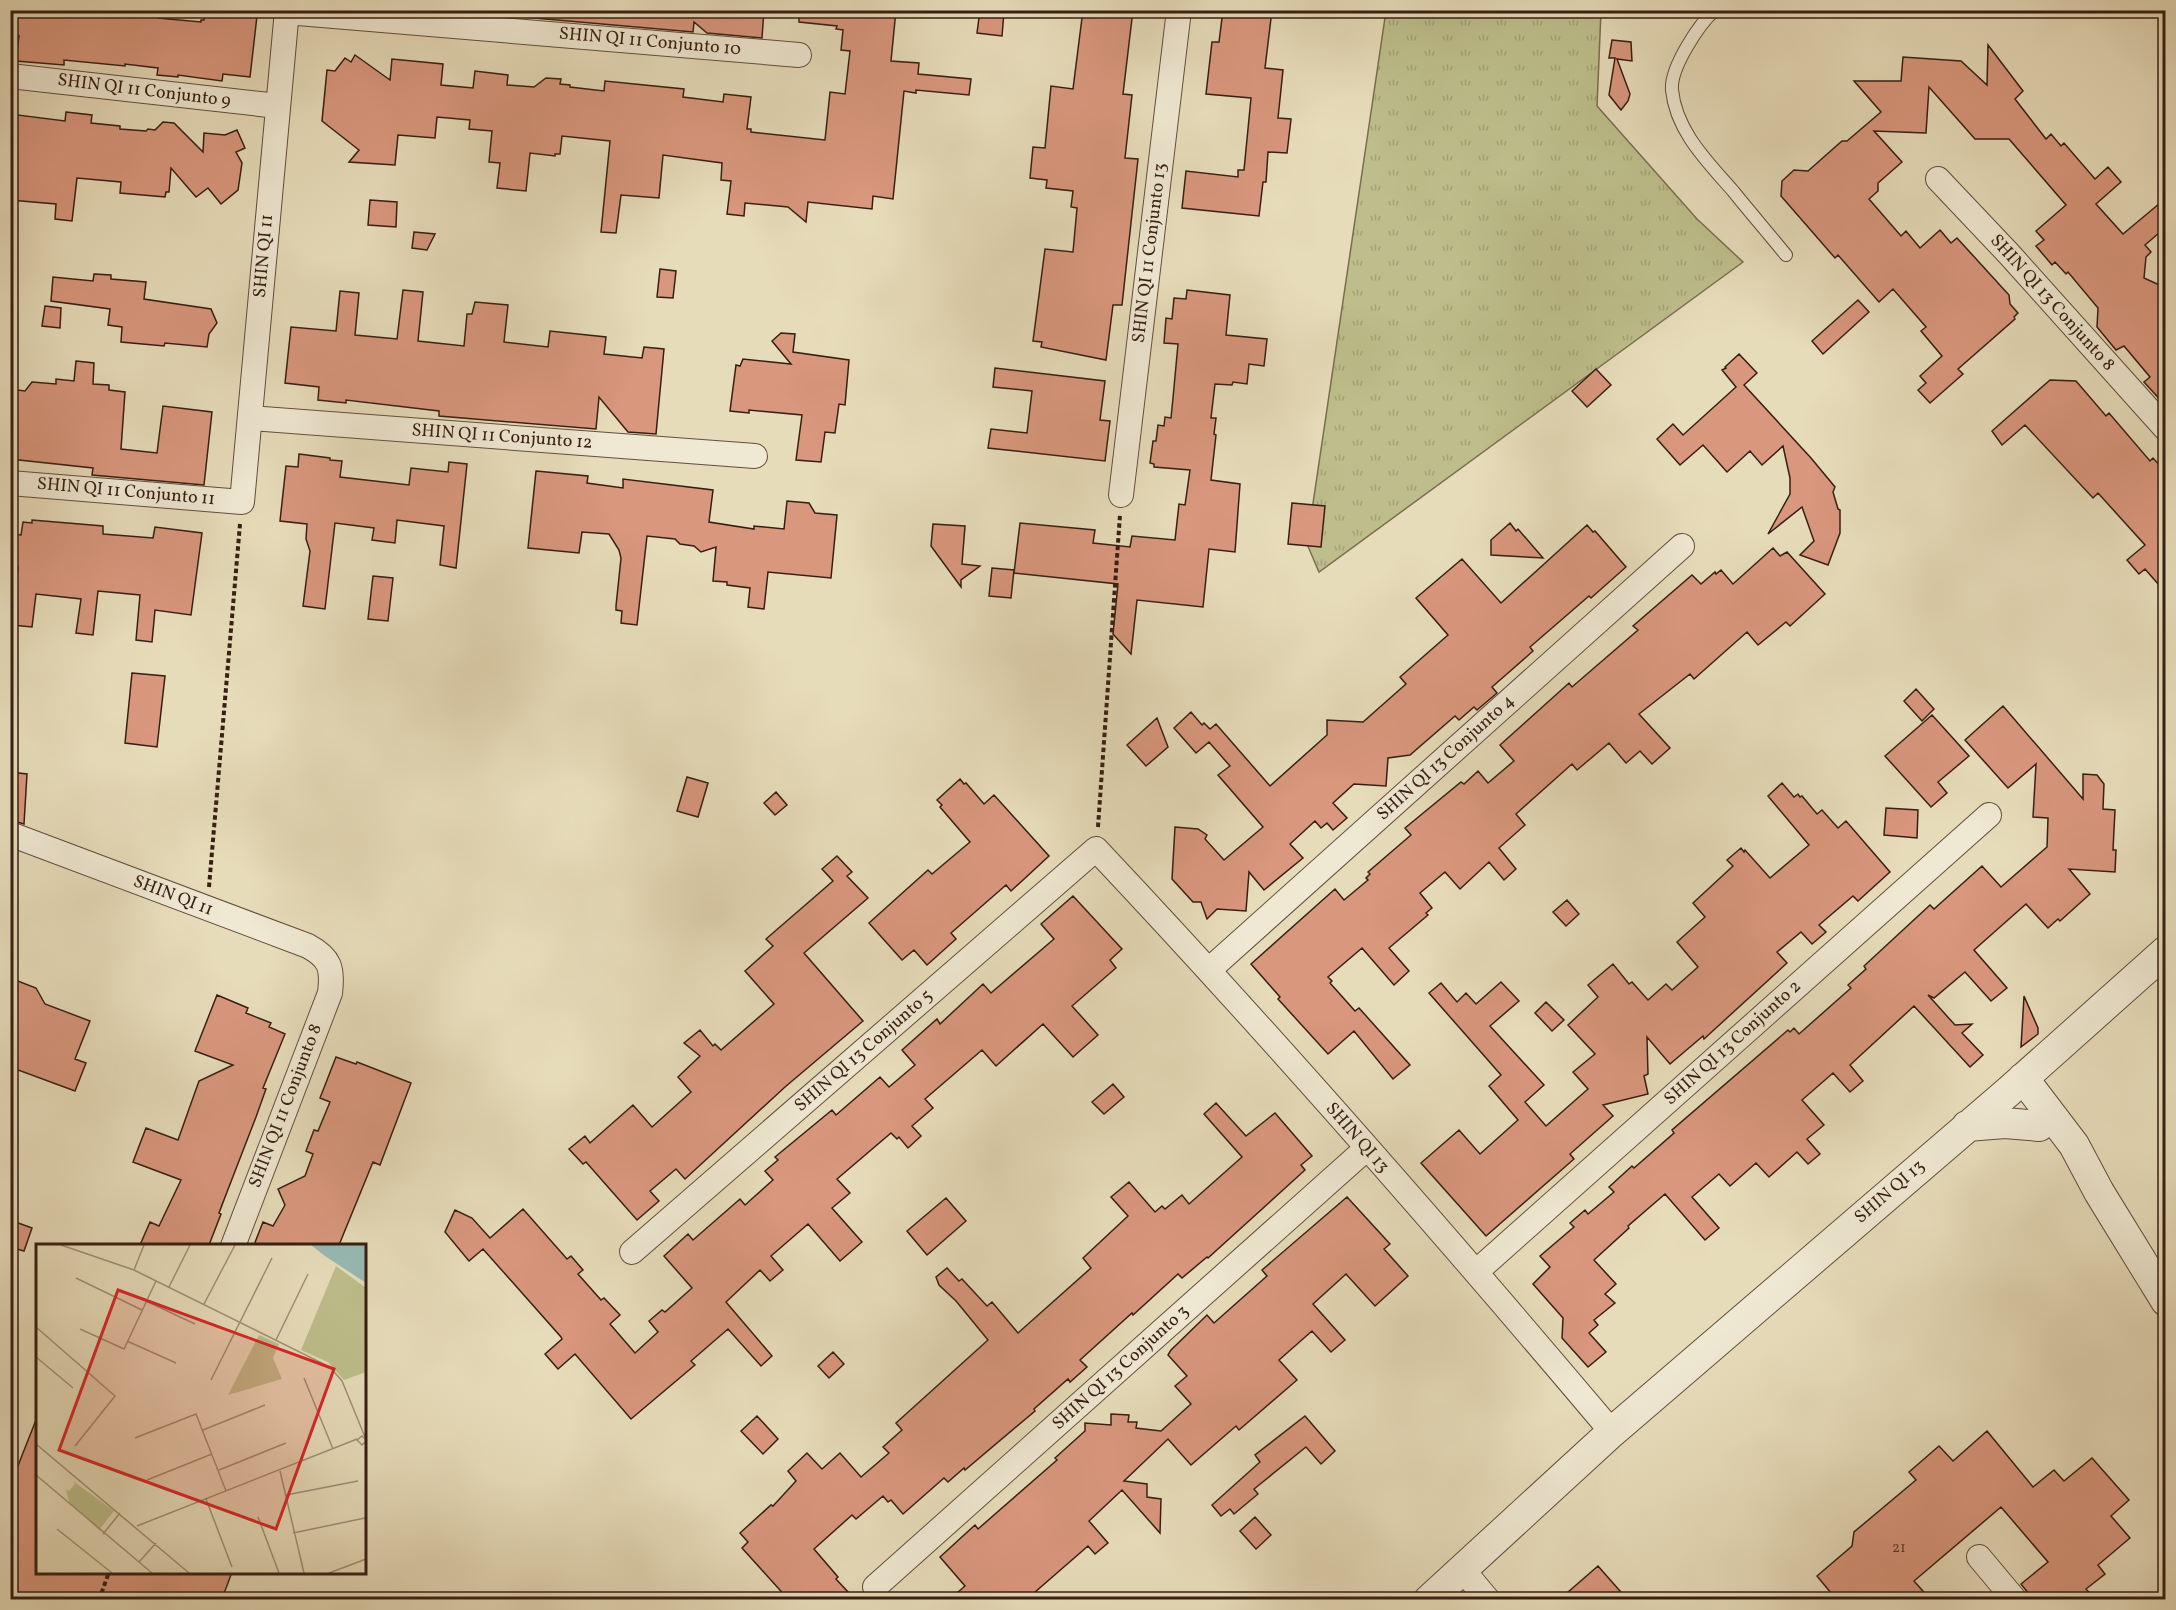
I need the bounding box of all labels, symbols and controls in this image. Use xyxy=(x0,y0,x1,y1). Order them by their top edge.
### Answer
street label: SHIN QI 11 Conjunto 10 xyxy=(558,22,742,62)
street label: SHIN QI 11 Conjunto 9 xyxy=(56,68,232,114)
street label: SHIN QI 11 Conjunto 13 xyxy=(1127,162,1173,344)
street label: SHIN QI 11 xyxy=(248,213,280,299)
street label: SHIN QI 13 Conjunto 8 xyxy=(1984,229,2120,377)
street label: SHIN QI 11 Conjunto 12 xyxy=(411,418,593,456)
street label: SHIN QI 11 Conjunto 11 xyxy=(36,472,216,512)
street label: SHIN QI 13 Conjunto 4 xyxy=(1372,689,1520,827)
street label: SHIN QI 11 xyxy=(129,869,217,923)
street label: SHIN QI 13 Conjunto 2 xyxy=(1659,975,1807,1111)
street label: SHIN QI 13 Conjunto 5 xyxy=(789,984,939,1118)
street label: SHIN QI 11 Conjunto 8 xyxy=(243,1020,329,1192)
street label: SHIN QI 13 xyxy=(1319,1097,1395,1179)
street label: SHIN QI 13 xyxy=(1849,1154,1931,1230)
inset map xyxy=(36,1244,366,1574)
street label: SHIN QI 13 Conjunto 3 xyxy=(1047,1300,1195,1436)
house number: 21 xyxy=(1892,1538,1906,1559)

